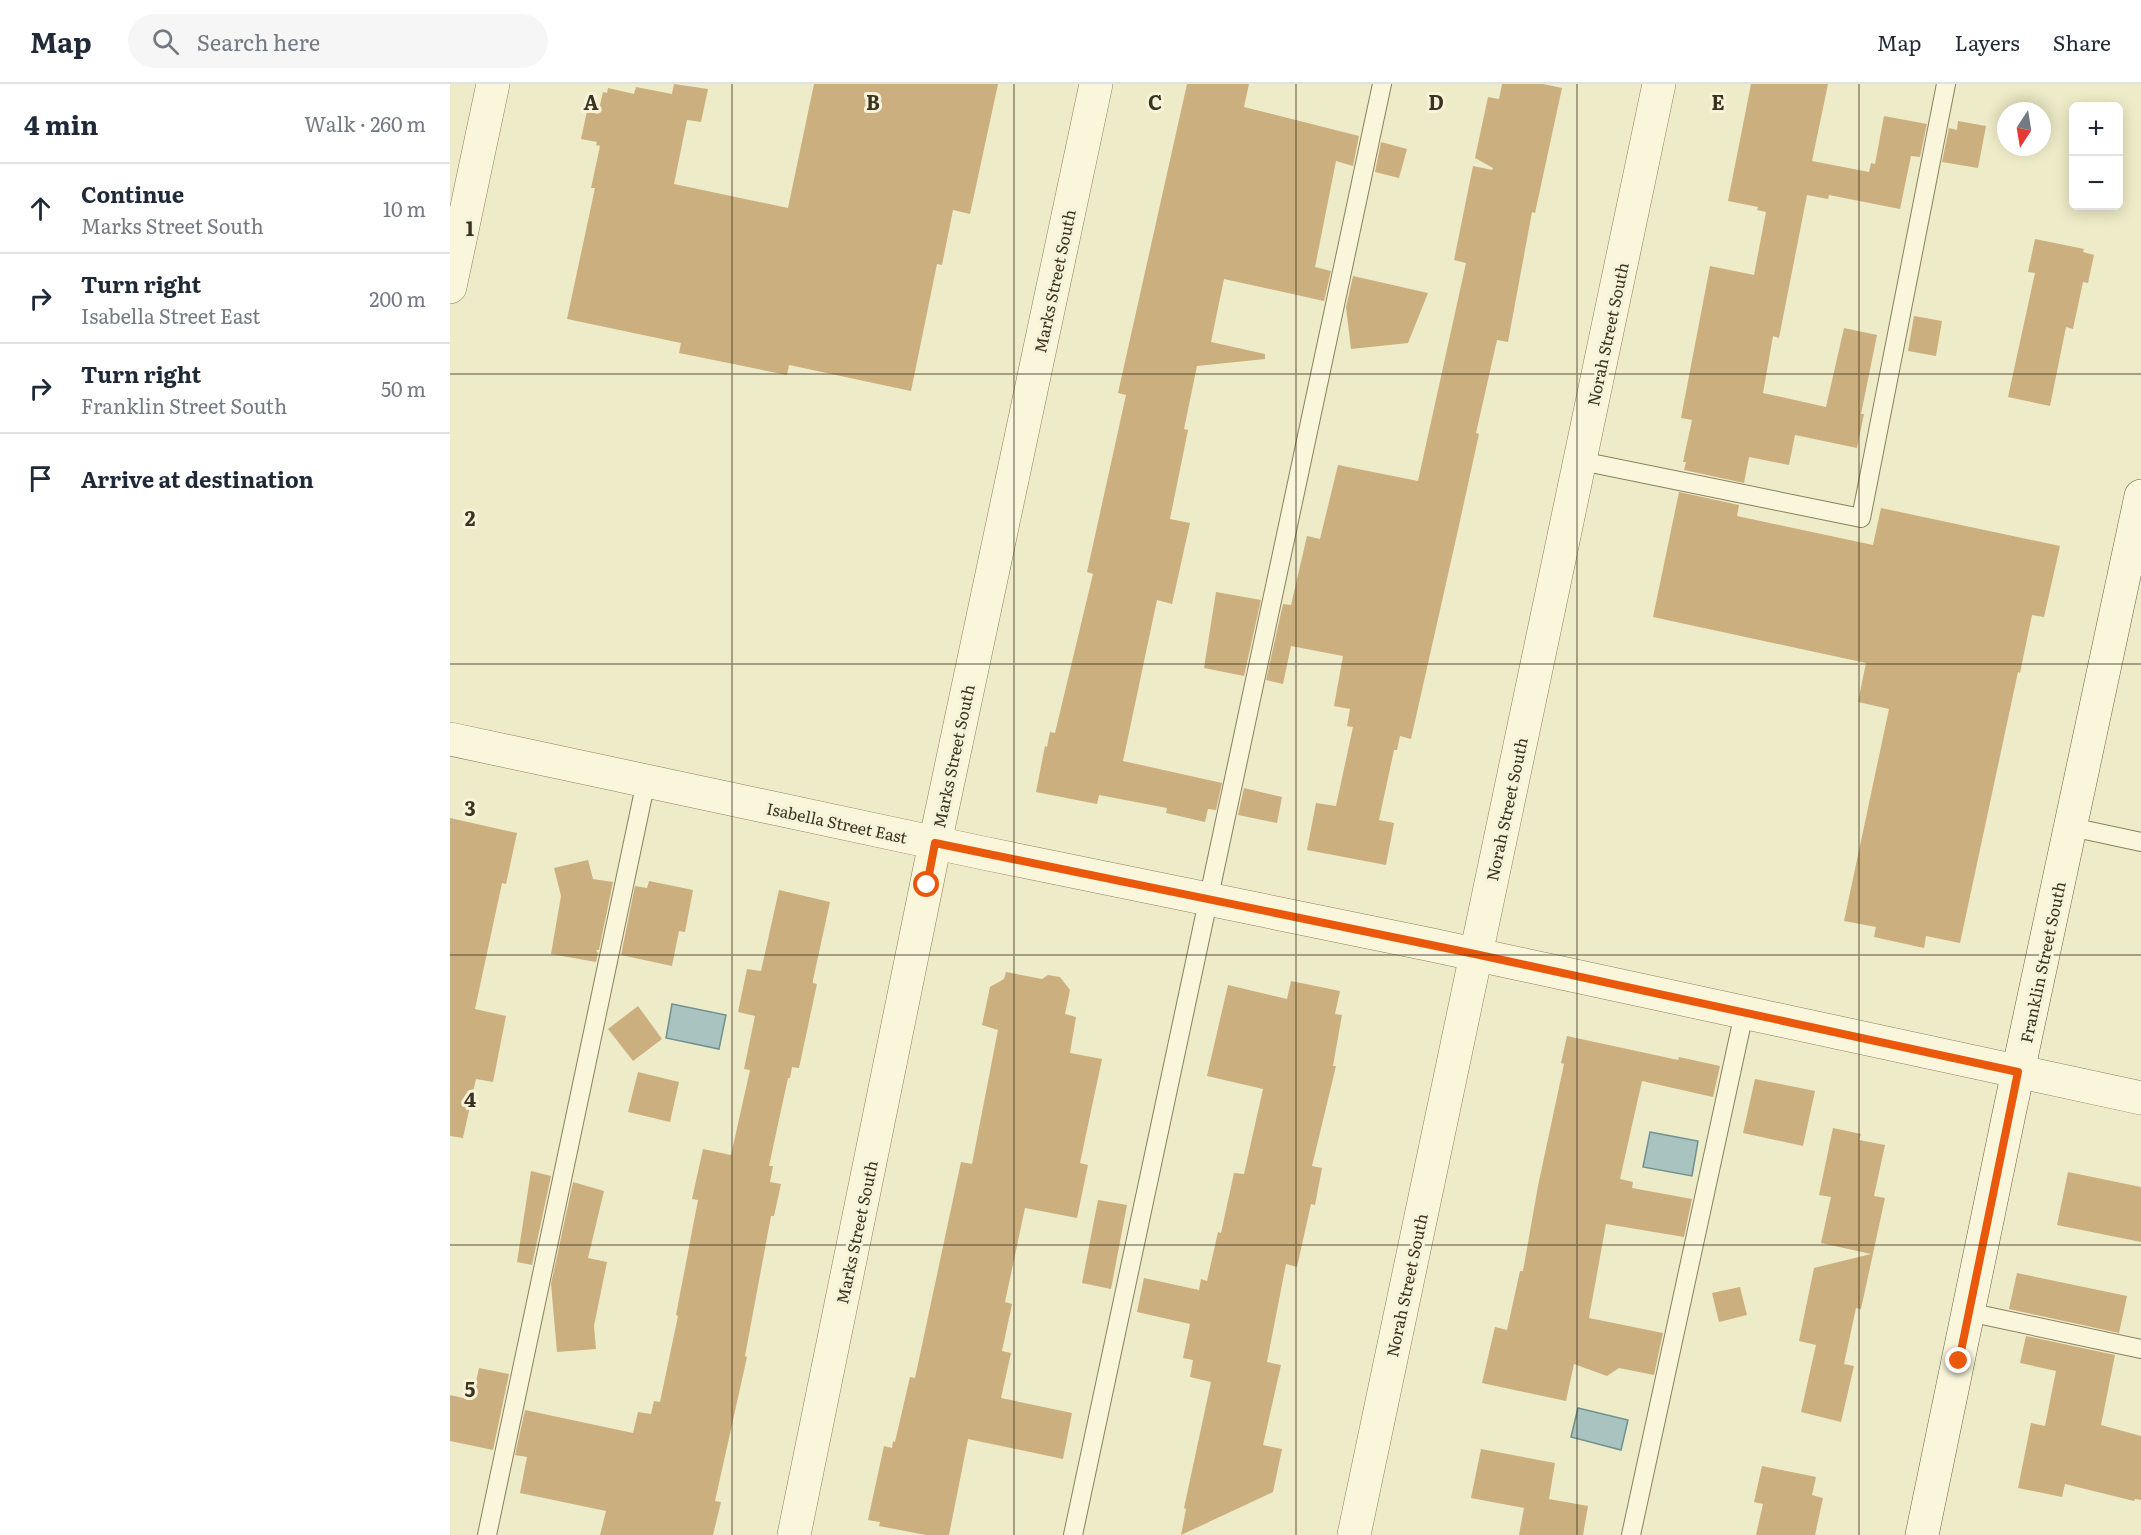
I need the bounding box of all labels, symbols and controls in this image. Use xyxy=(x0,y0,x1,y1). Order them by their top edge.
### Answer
search box xyxy=(128,14,548,68)
text: Map xyxy=(30,20,92,62)
icon: search xyxy=(149,25,182,58)
text: Search here xyxy=(197,25,320,58)
text: Map xyxy=(1877,26,1922,57)
text: Layers xyxy=(1955,26,2020,57)
text: Share xyxy=(2053,26,2111,57)
text: A xyxy=(583,86,599,116)
text: B xyxy=(866,86,880,116)
text: C xyxy=(1148,86,1162,116)
text: D xyxy=(1428,86,1444,116)
text: E xyxy=(1711,86,1725,116)
north arrow xyxy=(1997,102,2051,156)
map controls xyxy=(2069,102,2123,210)
button: + xyxy=(2069,102,2123,156)
text: 4 min xyxy=(24,104,98,143)
text: Walk · 260 m xyxy=(304,108,426,138)
button: − xyxy=(2069,156,2123,210)
text: Continue xyxy=(81,177,184,210)
icon: ahead xyxy=(24,192,57,225)
text: 10 m xyxy=(383,193,426,223)
street label: Marks Street South xyxy=(1027,207,1081,355)
text: Marks Street South xyxy=(81,210,264,240)
text: 1 xyxy=(466,212,474,242)
street label: Norah Street South xyxy=(1580,260,1634,408)
text: Turn right xyxy=(81,267,201,300)
icon: right xyxy=(24,282,57,315)
text: 200 m xyxy=(369,283,426,313)
text: Isabella Street East xyxy=(81,300,260,330)
text: Turn right xyxy=(81,357,201,390)
icon: right xyxy=(24,372,57,405)
text: 50 m xyxy=(381,373,426,403)
text: Franklin Street South xyxy=(81,390,287,420)
icon: arrive xyxy=(24,462,57,495)
text: Arrive at destination xyxy=(81,462,314,495)
text: 2 xyxy=(465,502,476,532)
street label: Marks Street South xyxy=(926,682,980,830)
street label: Norah Street South xyxy=(1479,735,1533,883)
text: 3 xyxy=(464,792,476,822)
street label: Isabella Street East xyxy=(764,795,910,849)
route start xyxy=(913,871,939,897)
street label: Franklin Street South xyxy=(2013,878,2071,1045)
text: 4 xyxy=(464,1083,476,1113)
street label: Marks Street South xyxy=(829,1158,883,1306)
street label: Norah Street South xyxy=(1379,1211,1433,1359)
route end xyxy=(1945,1347,1971,1373)
text: 5 xyxy=(465,1373,476,1403)

